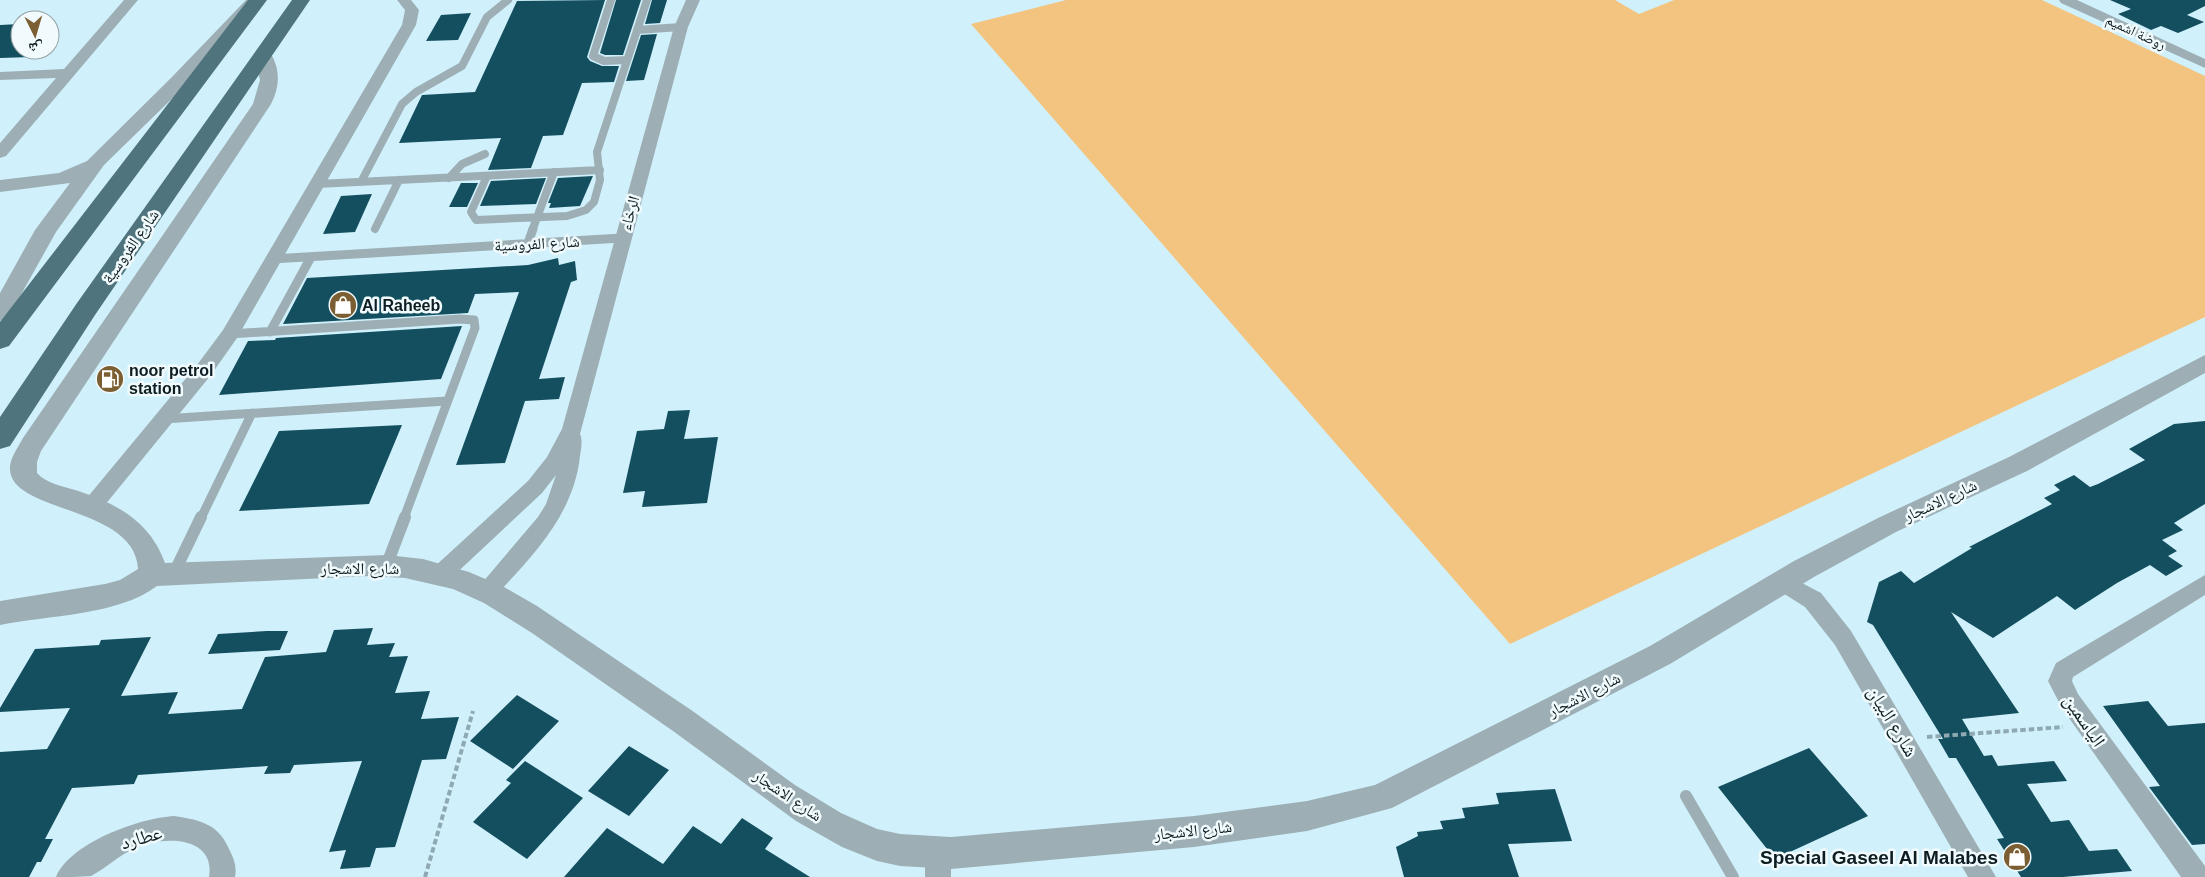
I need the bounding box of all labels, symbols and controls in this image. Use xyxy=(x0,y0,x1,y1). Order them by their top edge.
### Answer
north arrow xyxy=(10,10,60,60)
street label: روضة اشميم xyxy=(2103,11,2168,55)
text: ش xyxy=(28,38,44,57)
street label: الرخاء xyxy=(617,194,643,233)
street label: شارع الفروسية xyxy=(99,206,164,287)
street label: شارع الفروسية xyxy=(494,233,580,256)
shop icon: Al Raheeb xyxy=(328,290,358,320)
place label: Al Raheeb xyxy=(362,297,440,314)
place label: noor petrol station xyxy=(129,362,213,397)
fuel station icon: noor petrol station xyxy=(95,364,125,394)
street label: شارع الاشجار xyxy=(1900,476,1980,527)
street label: شارع الاشجار xyxy=(320,560,399,579)
street label: شارع الاشجار xyxy=(1545,669,1624,722)
street label: شارع البيان xyxy=(1863,682,1922,761)
street label: الياسمين xyxy=(2059,690,2110,751)
street label: شارع الاشجار xyxy=(749,766,825,826)
street label: شارع الاشجار xyxy=(1152,818,1233,845)
street label: عطارد xyxy=(118,822,165,854)
shop icon: Special Gaseel Al Malabes xyxy=(2002,842,2032,872)
place label: Special Gaseel Al Malabes xyxy=(1760,847,1998,868)

